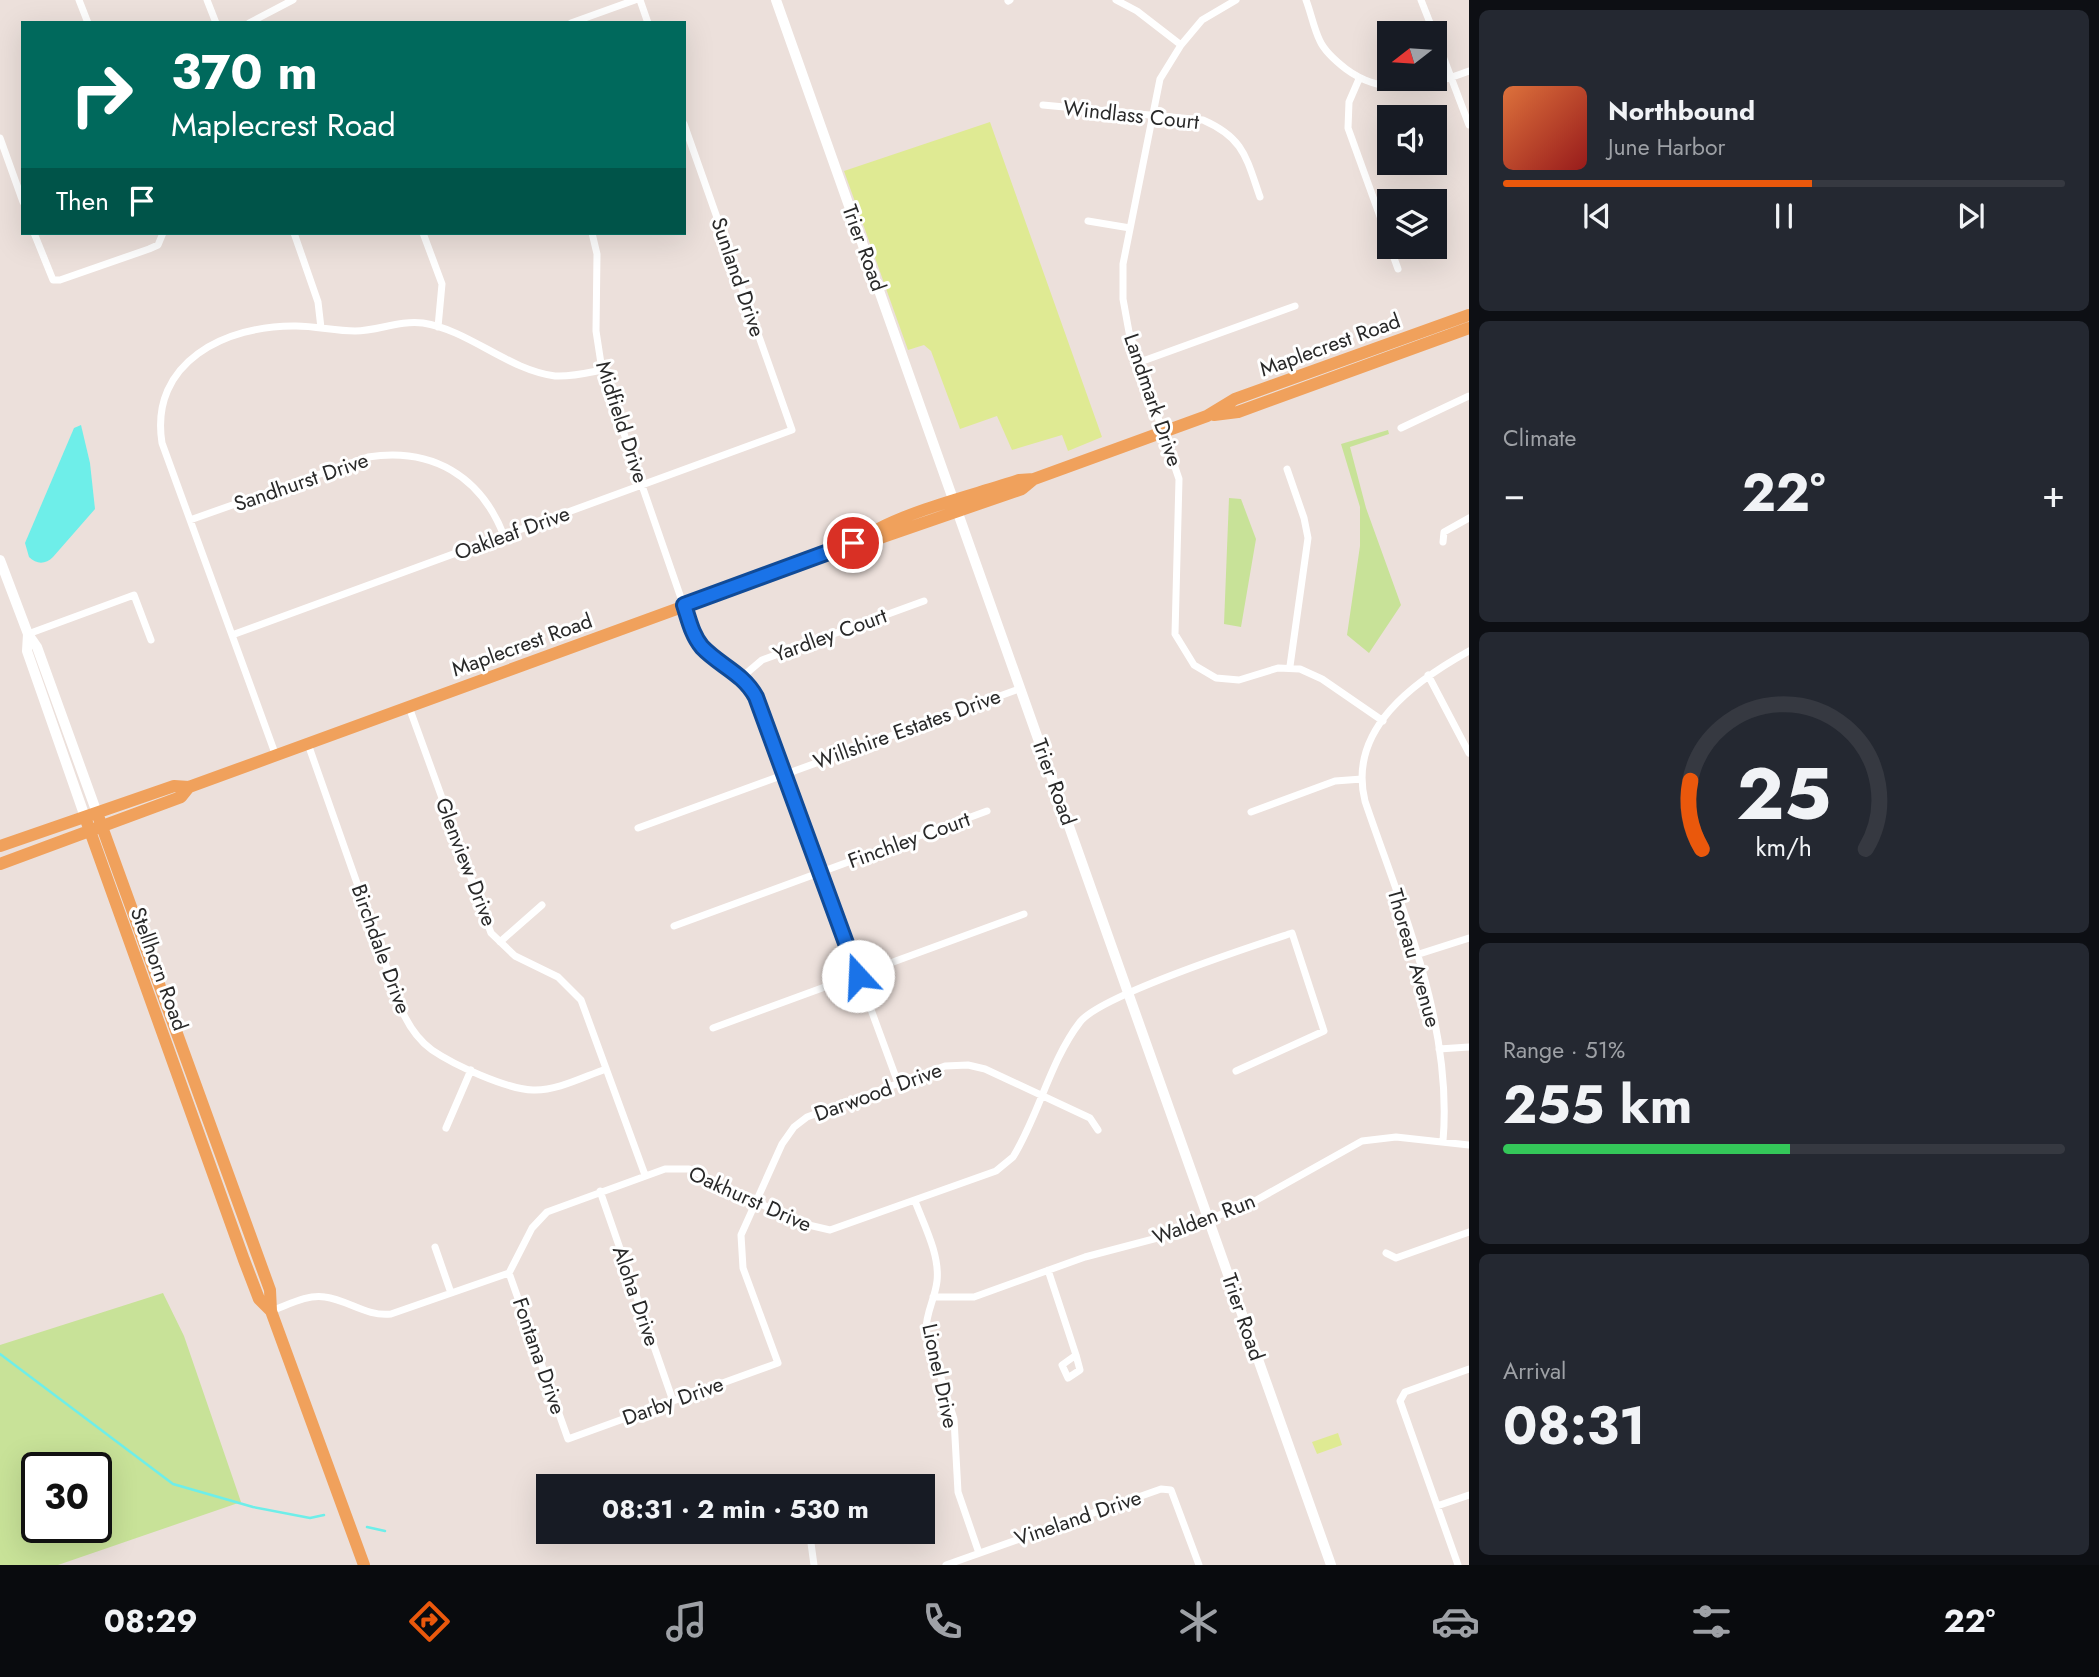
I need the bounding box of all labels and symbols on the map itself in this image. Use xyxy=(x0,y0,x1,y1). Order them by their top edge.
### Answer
north arrow xyxy=(1377,21,1447,91)
street label: Windlass Court xyxy=(1062,93,1200,137)
street label: Trier Road xyxy=(834,200,894,296)
street label: Sunland Drive xyxy=(704,213,773,341)
street label: Maplecrest Road xyxy=(1256,306,1404,384)
street label: Landmark Drive xyxy=(1116,330,1190,471)
street label: Midfield Drive xyxy=(588,357,656,487)
street label: Sandhurst Drive xyxy=(230,445,372,519)
street label: Oakleaf Drive xyxy=(450,498,574,568)
pin xyxy=(823,513,883,573)
street label: Yardley Court xyxy=(769,601,891,669)
street label: Maplecrest Road xyxy=(448,606,596,684)
street label: Willshire Estates Drive xyxy=(809,681,1005,777)
street label: Trier Road xyxy=(1024,734,1084,830)
street label: Glenview Drive xyxy=(428,793,504,931)
street label: Finchley Court xyxy=(844,804,974,876)
street label: Birchdale Drive xyxy=(344,880,418,1018)
street label: Thoreau Avenue xyxy=(1380,885,1448,1031)
street label: Stellhorn Road xyxy=(123,903,195,1035)
position arrow xyxy=(821,939,895,1013)
street label: Darwood Drive xyxy=(810,1055,946,1129)
street label: Oakhurst Drive xyxy=(684,1159,816,1240)
street label: Walden Run xyxy=(1148,1186,1260,1252)
street label: Aloha Drive xyxy=(605,1242,667,1350)
street label: Trier Road xyxy=(1214,1269,1272,1365)
street label: Fontana Drive xyxy=(505,1294,573,1419)
street label: Lionel Drive xyxy=(914,1321,966,1431)
street label: Darby Drive xyxy=(618,1369,728,1433)
speed limit sign: 30 xyxy=(21,1452,112,1543)
street label: Vineland Drive xyxy=(1011,1482,1145,1554)

